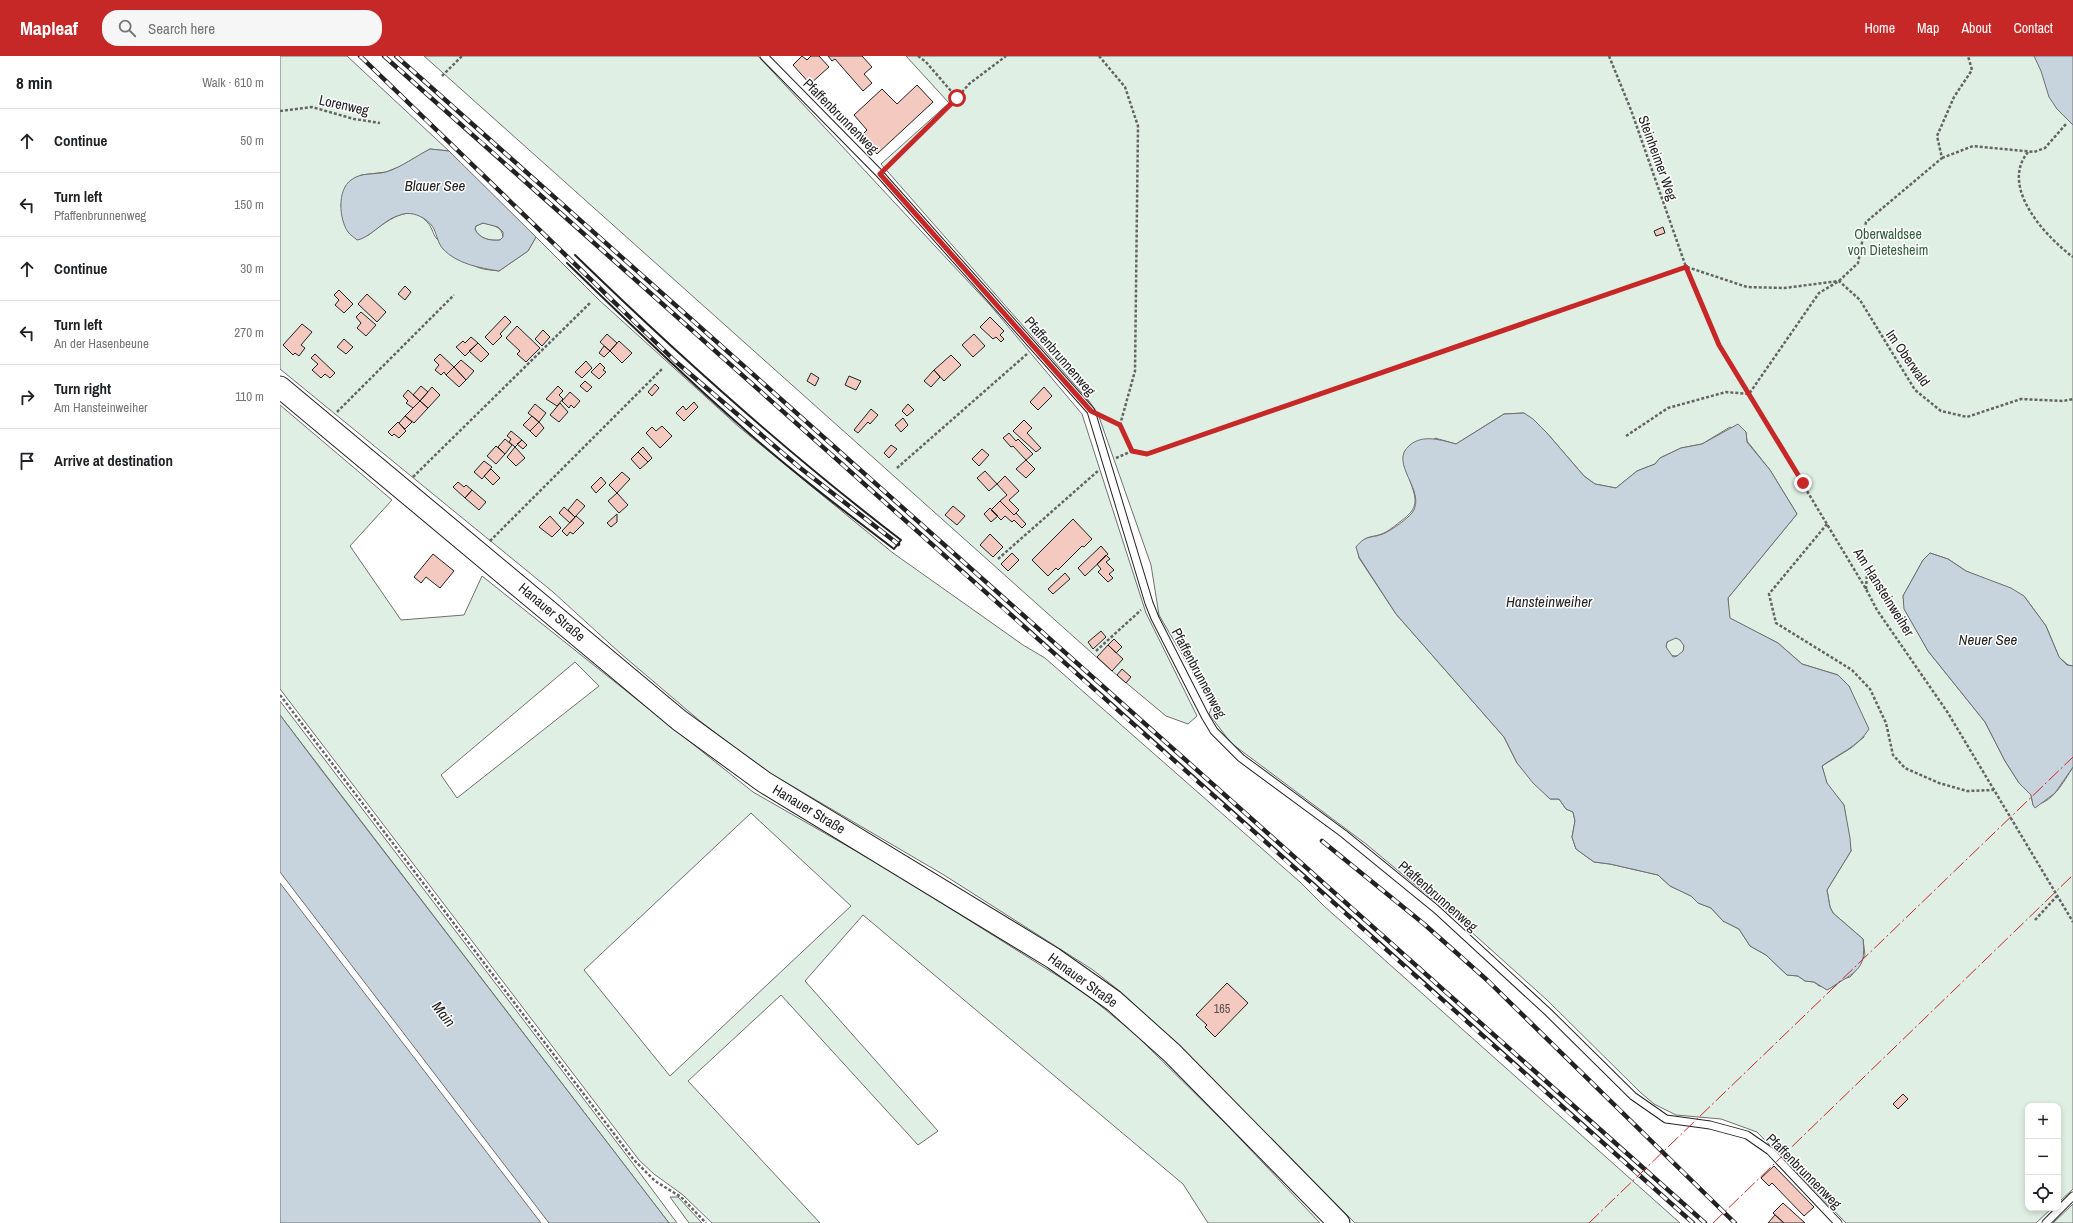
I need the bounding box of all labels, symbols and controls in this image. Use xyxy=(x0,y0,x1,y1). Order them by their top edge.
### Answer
search box xyxy=(102,10,382,46)
text: Mapleaf xyxy=(20,15,78,41)
icon: search xyxy=(116,17,138,39)
text: Search here xyxy=(148,18,215,39)
text: Home xyxy=(1864,19,1895,37)
text: Map xyxy=(1917,19,1939,37)
text: About xyxy=(1961,19,1991,37)
text: Contact xyxy=(2013,19,2053,37)
text: 8 min xyxy=(16,71,52,94)
text: Walk · 610 m xyxy=(202,74,264,91)
street label: Pfaffenbrunnenweg xyxy=(800,75,883,158)
route start xyxy=(948,89,966,107)
street label: Lorenweg xyxy=(317,91,371,120)
street label: Steinheimer Weg xyxy=(1634,113,1682,204)
icon: ahead xyxy=(16,130,38,152)
text: Continue xyxy=(54,130,107,151)
text: 50 m xyxy=(240,132,264,149)
water label: Blauer See xyxy=(405,175,466,196)
text: Turn left xyxy=(54,186,102,207)
icon: left xyxy=(16,194,38,216)
text: 150 m xyxy=(234,196,264,213)
text: Pfaffenbrunnenweg xyxy=(54,207,146,224)
park label: Oberwaldsee von Dietesheim xyxy=(1848,225,1928,259)
icon: ahead xyxy=(16,258,38,280)
text: Continue xyxy=(54,258,107,279)
text: 30 m xyxy=(240,260,264,277)
street label: Pfaffenbrunnenweg xyxy=(1021,313,1100,400)
text: Turn left xyxy=(54,314,102,335)
icon: left xyxy=(16,322,38,344)
text: 270 m xyxy=(234,324,264,341)
street label: Im Oberwald xyxy=(1882,326,1934,390)
text: An der Hasenbeune xyxy=(54,335,149,352)
text: Turn right xyxy=(54,378,111,399)
icon: right xyxy=(16,386,38,408)
text: 110 m xyxy=(235,388,264,405)
text: Am Hansteinweiher xyxy=(54,399,148,416)
icon: arrive xyxy=(16,450,38,472)
text: Arrive at destination xyxy=(54,450,173,471)
route end xyxy=(1794,474,1812,492)
street label: Am Hansteinweiher xyxy=(1849,544,1918,640)
street label: Hanauer Straße xyxy=(515,579,589,645)
water label: Hansteinweiher xyxy=(1506,591,1593,612)
street label: Pfaffenbrunnenweg xyxy=(1168,625,1231,722)
water label: Neuer See xyxy=(1959,629,2018,650)
street label: Hanauer Straße xyxy=(769,780,849,838)
street label: Pfaffenbrunnenweg xyxy=(1395,857,1482,936)
street label: Hanauer Straße xyxy=(1045,949,1121,1011)
water label: Main xyxy=(427,997,461,1031)
house number: 165 xyxy=(1214,1001,1231,1017)
map controls xyxy=(2025,1103,2061,1211)
button: + xyxy=(2025,1103,2061,1139)
street label: Pfaffenbrunnenweg xyxy=(1763,1130,1846,1213)
button: − xyxy=(2025,1139,2061,1175)
button: locate xyxy=(2025,1175,2061,1211)

